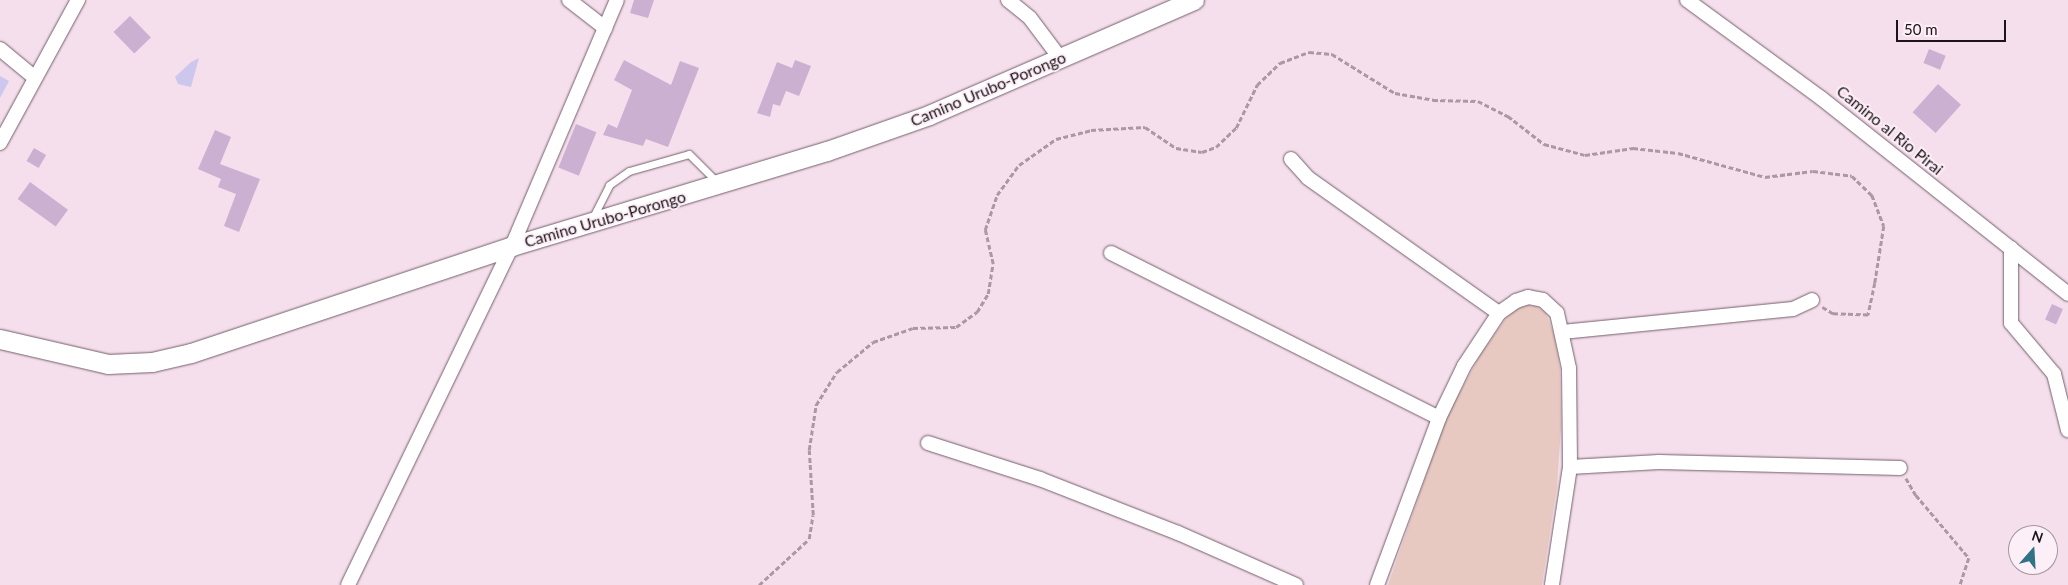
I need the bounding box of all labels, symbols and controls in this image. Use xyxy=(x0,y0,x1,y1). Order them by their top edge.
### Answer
scale bar xyxy=(1898,10,2008,42)
text: 50 m xyxy=(1904,20,1938,38)
street label: Camino Urubo-Porongo xyxy=(907,48,1069,130)
street label: Camino al Rio Pirai xyxy=(1833,81,1947,179)
street label: Camino Urubo-Porongo xyxy=(522,187,688,251)
north arrow xyxy=(2008,525,2058,575)
text: N xyxy=(2030,526,2046,546)

